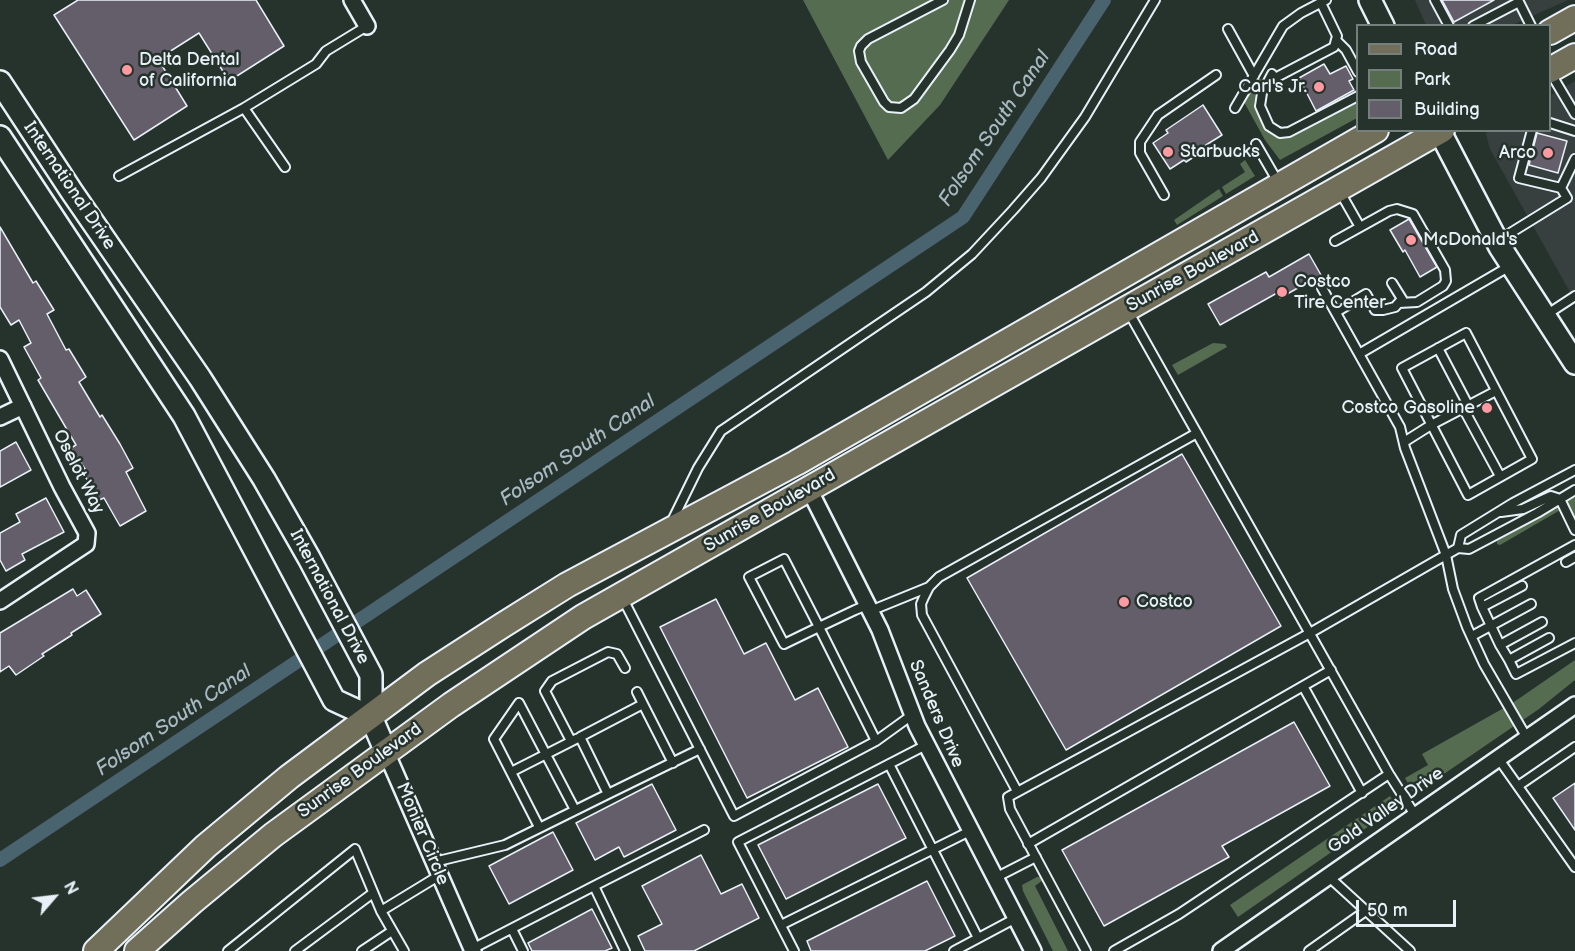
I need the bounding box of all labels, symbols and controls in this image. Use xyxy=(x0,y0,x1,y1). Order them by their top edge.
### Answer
legend xyxy=(1356,24,1551,132)
text: Road xyxy=(1414,39,1458,60)
water label: Folsom South Canal xyxy=(934,47,1056,211)
place label: Delta Dental of California xyxy=(139,49,239,92)
marker: Delta Dental of California xyxy=(120,63,134,77)
text: Park xyxy=(1414,69,1450,90)
place label: Carl's Jr. xyxy=(1238,76,1307,98)
marker: Carl's Jr. xyxy=(1312,80,1326,94)
text: Building xyxy=(1414,99,1480,120)
street label: International Drive xyxy=(18,118,120,254)
place label: Starbucks xyxy=(1180,141,1260,163)
place label: Arco xyxy=(1499,142,1536,164)
marker: Starbucks xyxy=(1161,145,1175,159)
marker: Arco xyxy=(1541,146,1555,160)
street label: Sunrise Boulevard xyxy=(1123,227,1263,317)
place label: McDonald's xyxy=(1423,229,1517,251)
marker: McDonald's xyxy=(1404,233,1418,247)
place label: Costco Tire Center xyxy=(1294,271,1386,314)
marker: Costco Tire Center xyxy=(1275,285,1289,299)
water label: Folsom South Canal xyxy=(496,390,660,512)
place label: Costco Gasoline xyxy=(1342,397,1475,419)
marker: Costco Gasoline xyxy=(1480,401,1494,415)
street label: Oselot Way xyxy=(48,426,108,518)
street label: Sunrise Boulevard xyxy=(700,465,840,557)
street label: International Drive xyxy=(284,526,374,668)
place label: Costco xyxy=(1136,591,1193,613)
marker: Costco xyxy=(1117,595,1131,609)
street label: Sanders Drive xyxy=(904,657,968,771)
water label: Folsom South Canal xyxy=(92,660,256,782)
street label: Sunrise Boulevard xyxy=(294,719,426,823)
street label: Gold Valley Drive xyxy=(1324,763,1448,859)
street label: Monier Circle xyxy=(391,779,453,889)
north arrow xyxy=(24,867,84,927)
text: N xyxy=(59,879,82,898)
scale bar xyxy=(1359,888,1460,926)
text: 50 m xyxy=(1367,900,1408,921)

